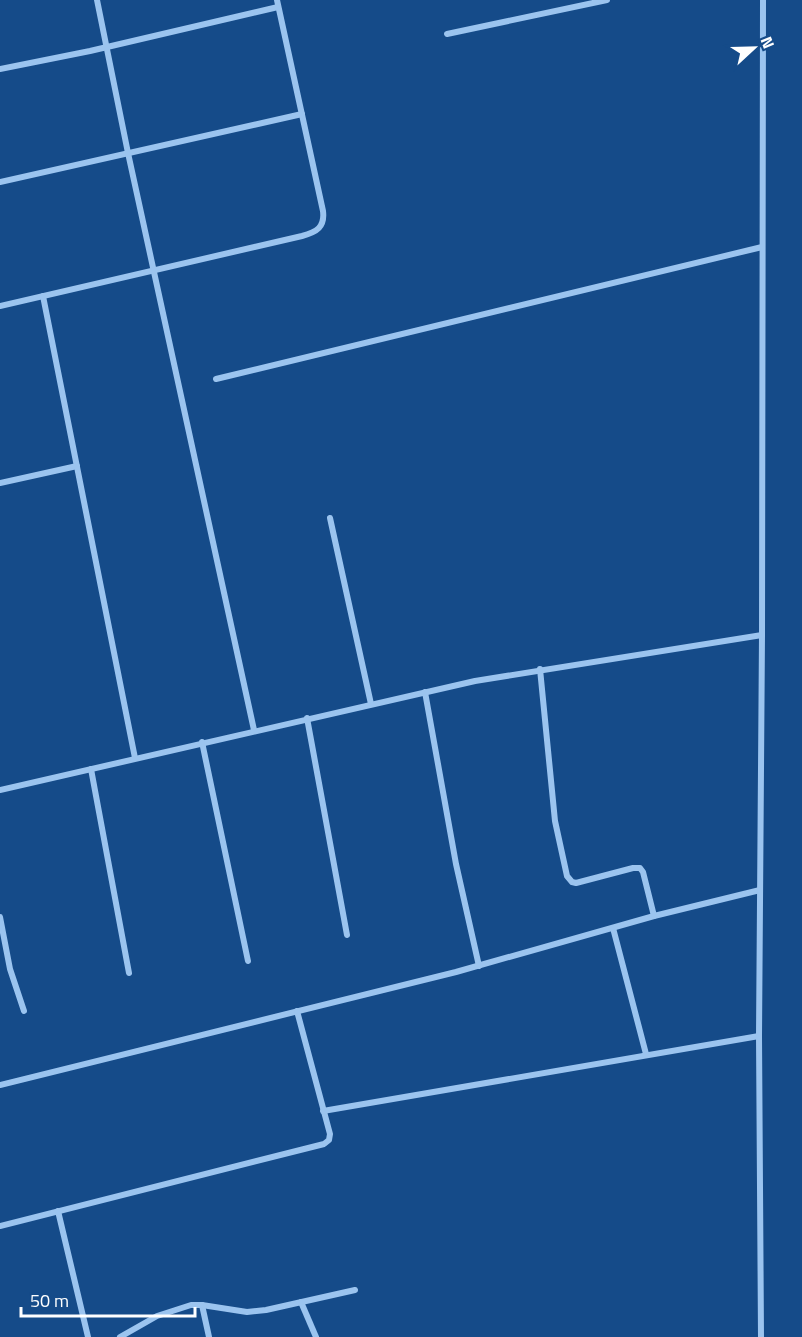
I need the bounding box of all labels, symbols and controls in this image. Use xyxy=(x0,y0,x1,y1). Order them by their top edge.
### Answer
north arrow xyxy=(724,18,784,78)
text: N xyxy=(755,33,781,52)
scale bar xyxy=(21,1280,195,1318)
text: 50 m xyxy=(30,1287,69,1314)

